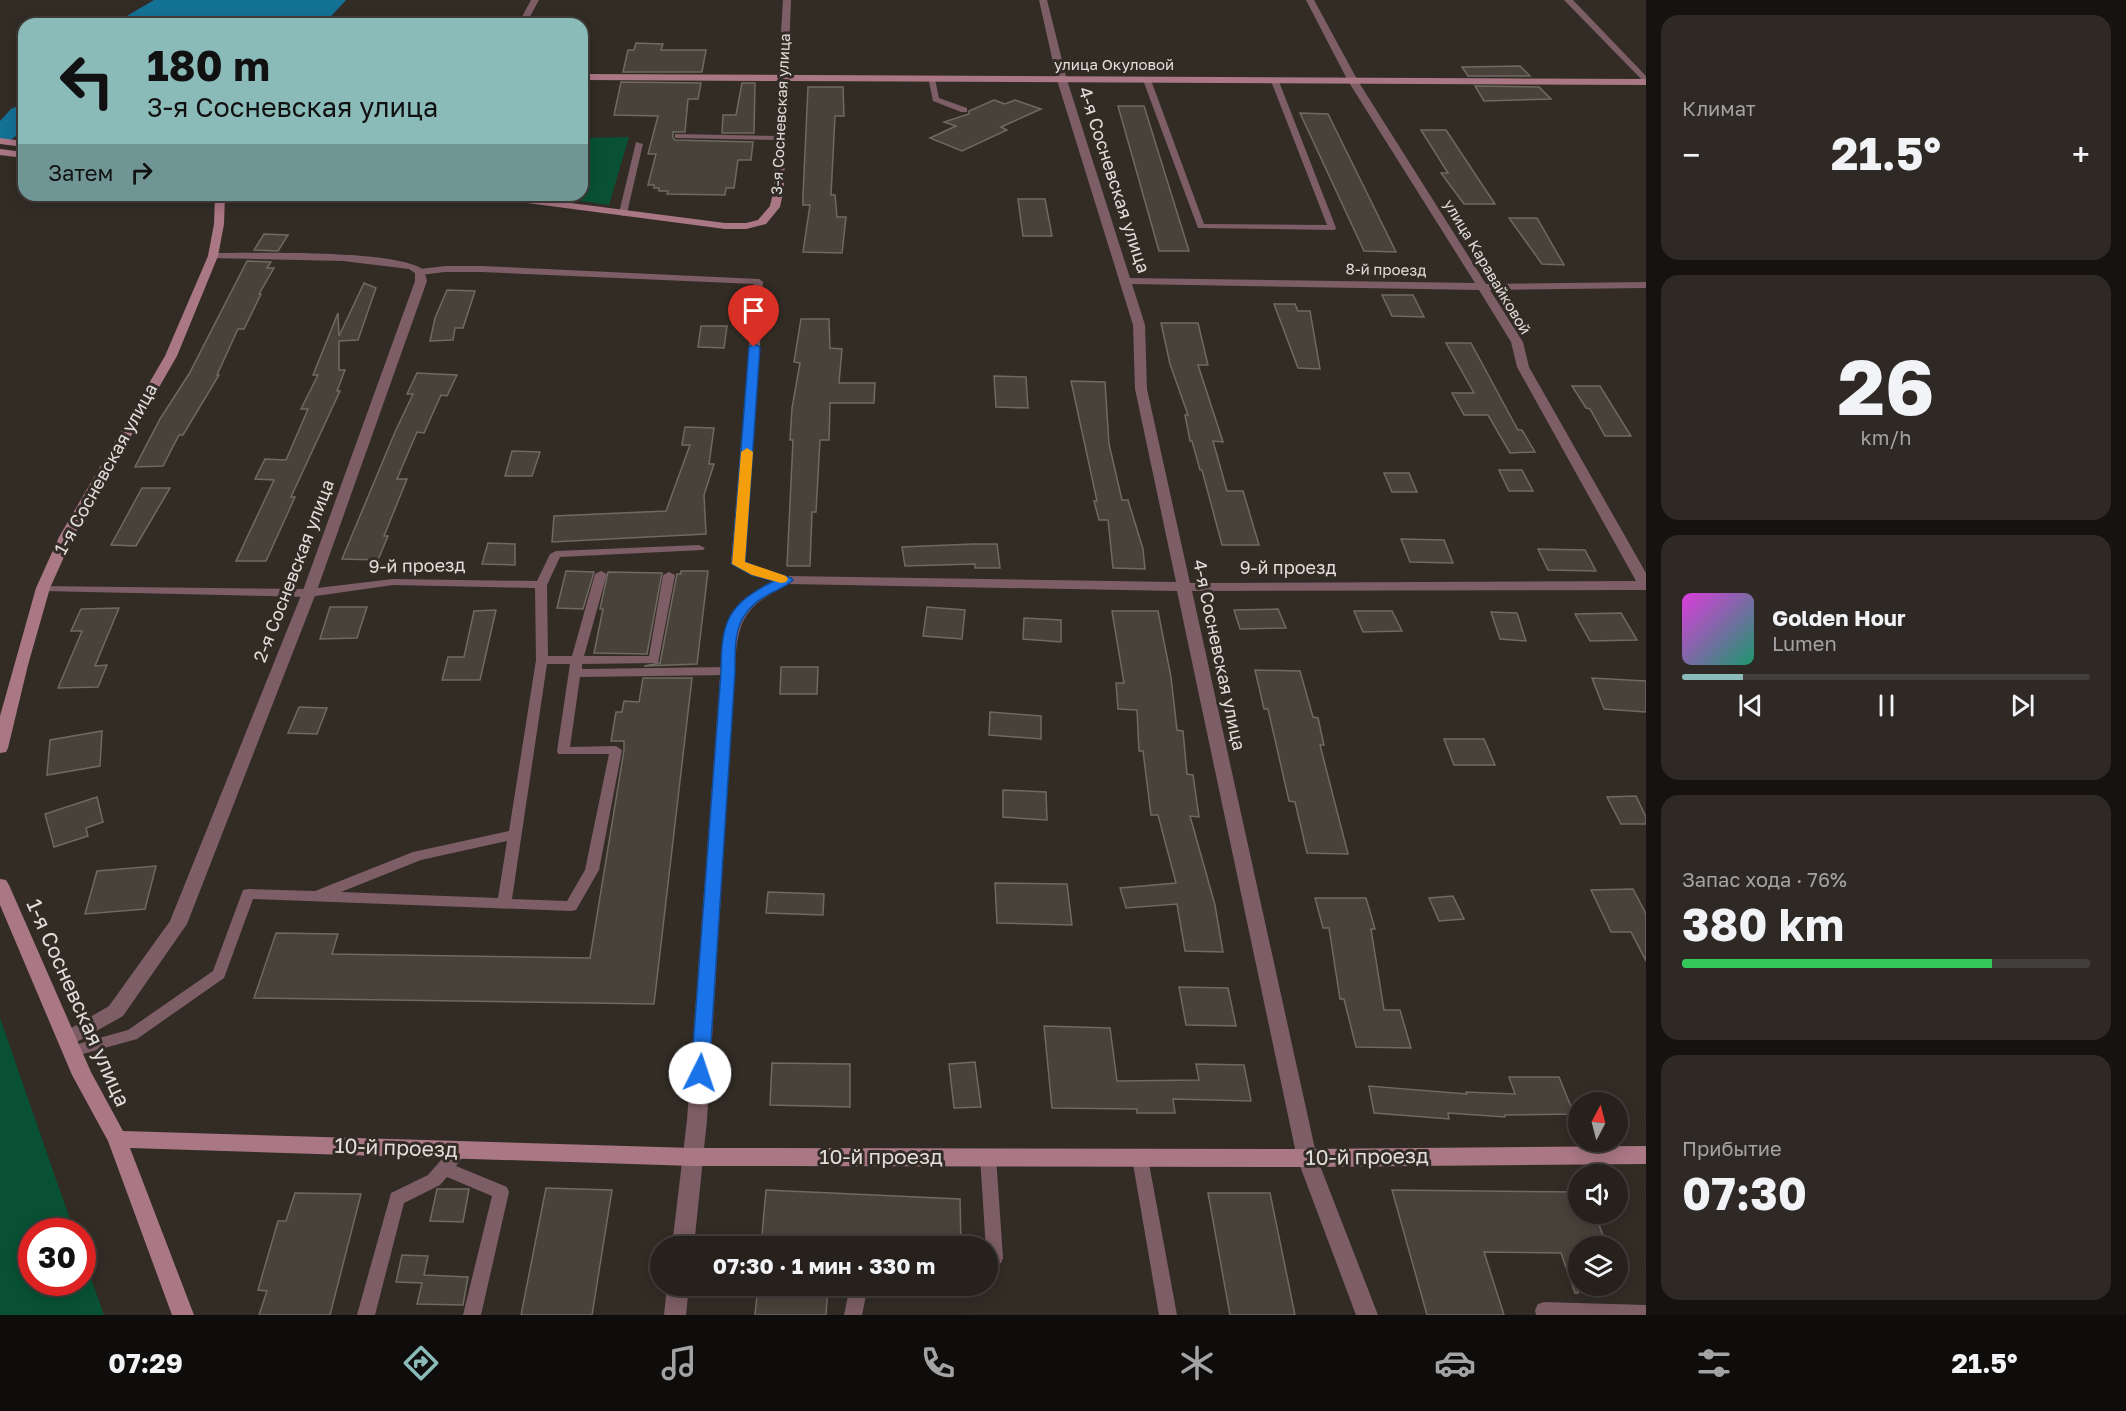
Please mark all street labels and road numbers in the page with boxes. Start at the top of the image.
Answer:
street label: 3-я Сосневская улица [767,33,793,195]
street label: улица Окуловой [1054,55,1174,73]
street label: 4-я Сосневская улица [1074,84,1155,276]
street label: улица Каравайковой [1440,196,1535,337]
street label: 8-й проезд [1346,259,1426,279]
street label: 1-я Сосневская улица [49,379,161,558]
street label: 2-я Сосневская улица [248,476,338,665]
street label: 9-й проезд [368,553,466,577]
street label: 9-й проезд [1240,556,1336,578]
street label: 4-я Сосневская улица [1189,557,1251,752]
street label: 1-я Сосневская улица [21,895,136,1110]
street label: 10-й проезд [334,1132,458,1162]
street label: 10-й проезд [1305,1142,1429,1170]
street label: 10-й проезд [819,1143,943,1169]

